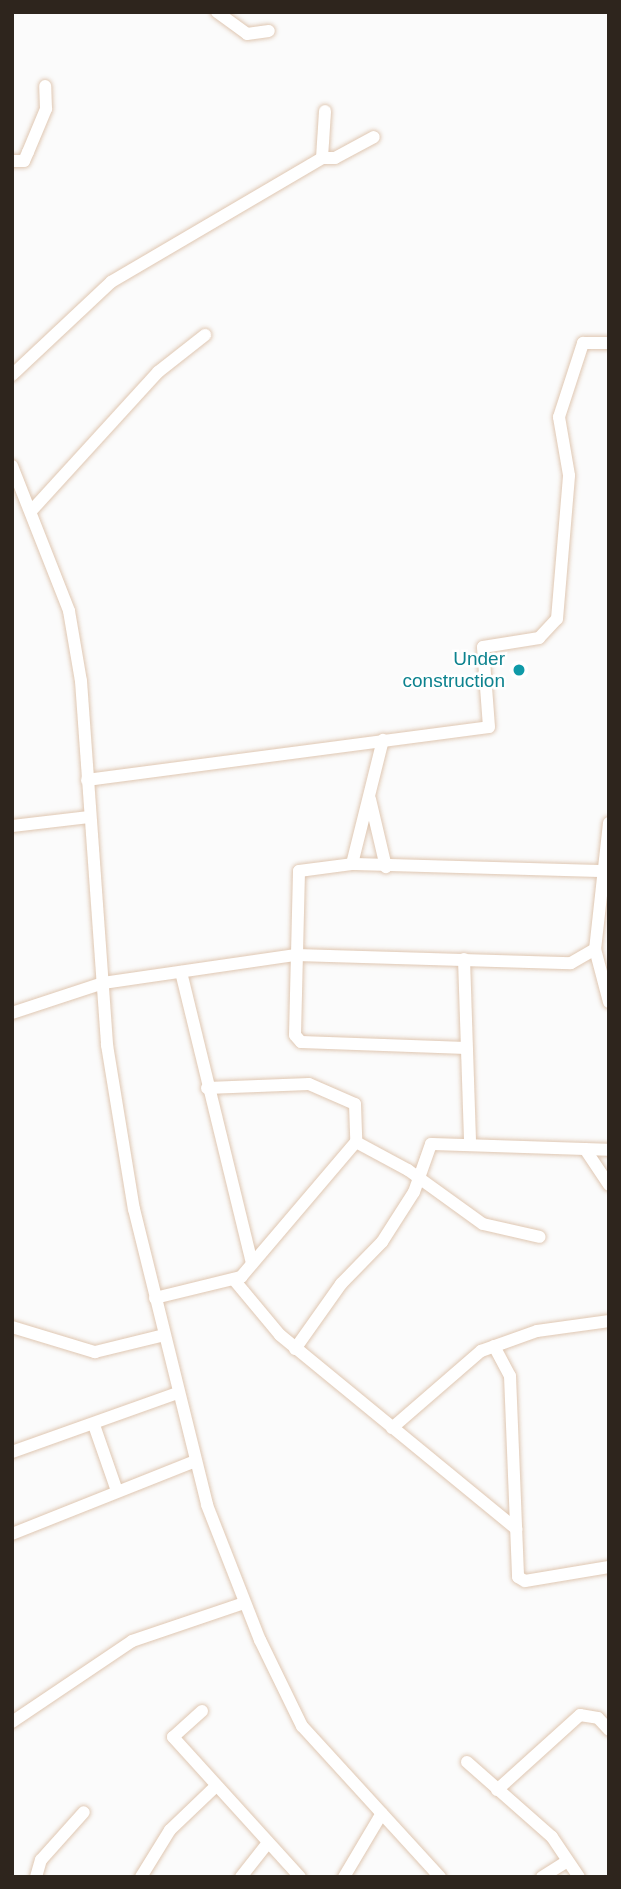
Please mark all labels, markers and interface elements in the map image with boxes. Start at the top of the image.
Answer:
place label: Under construction [403,648,505,692]
marker: Under construction [511,662,527,678]

